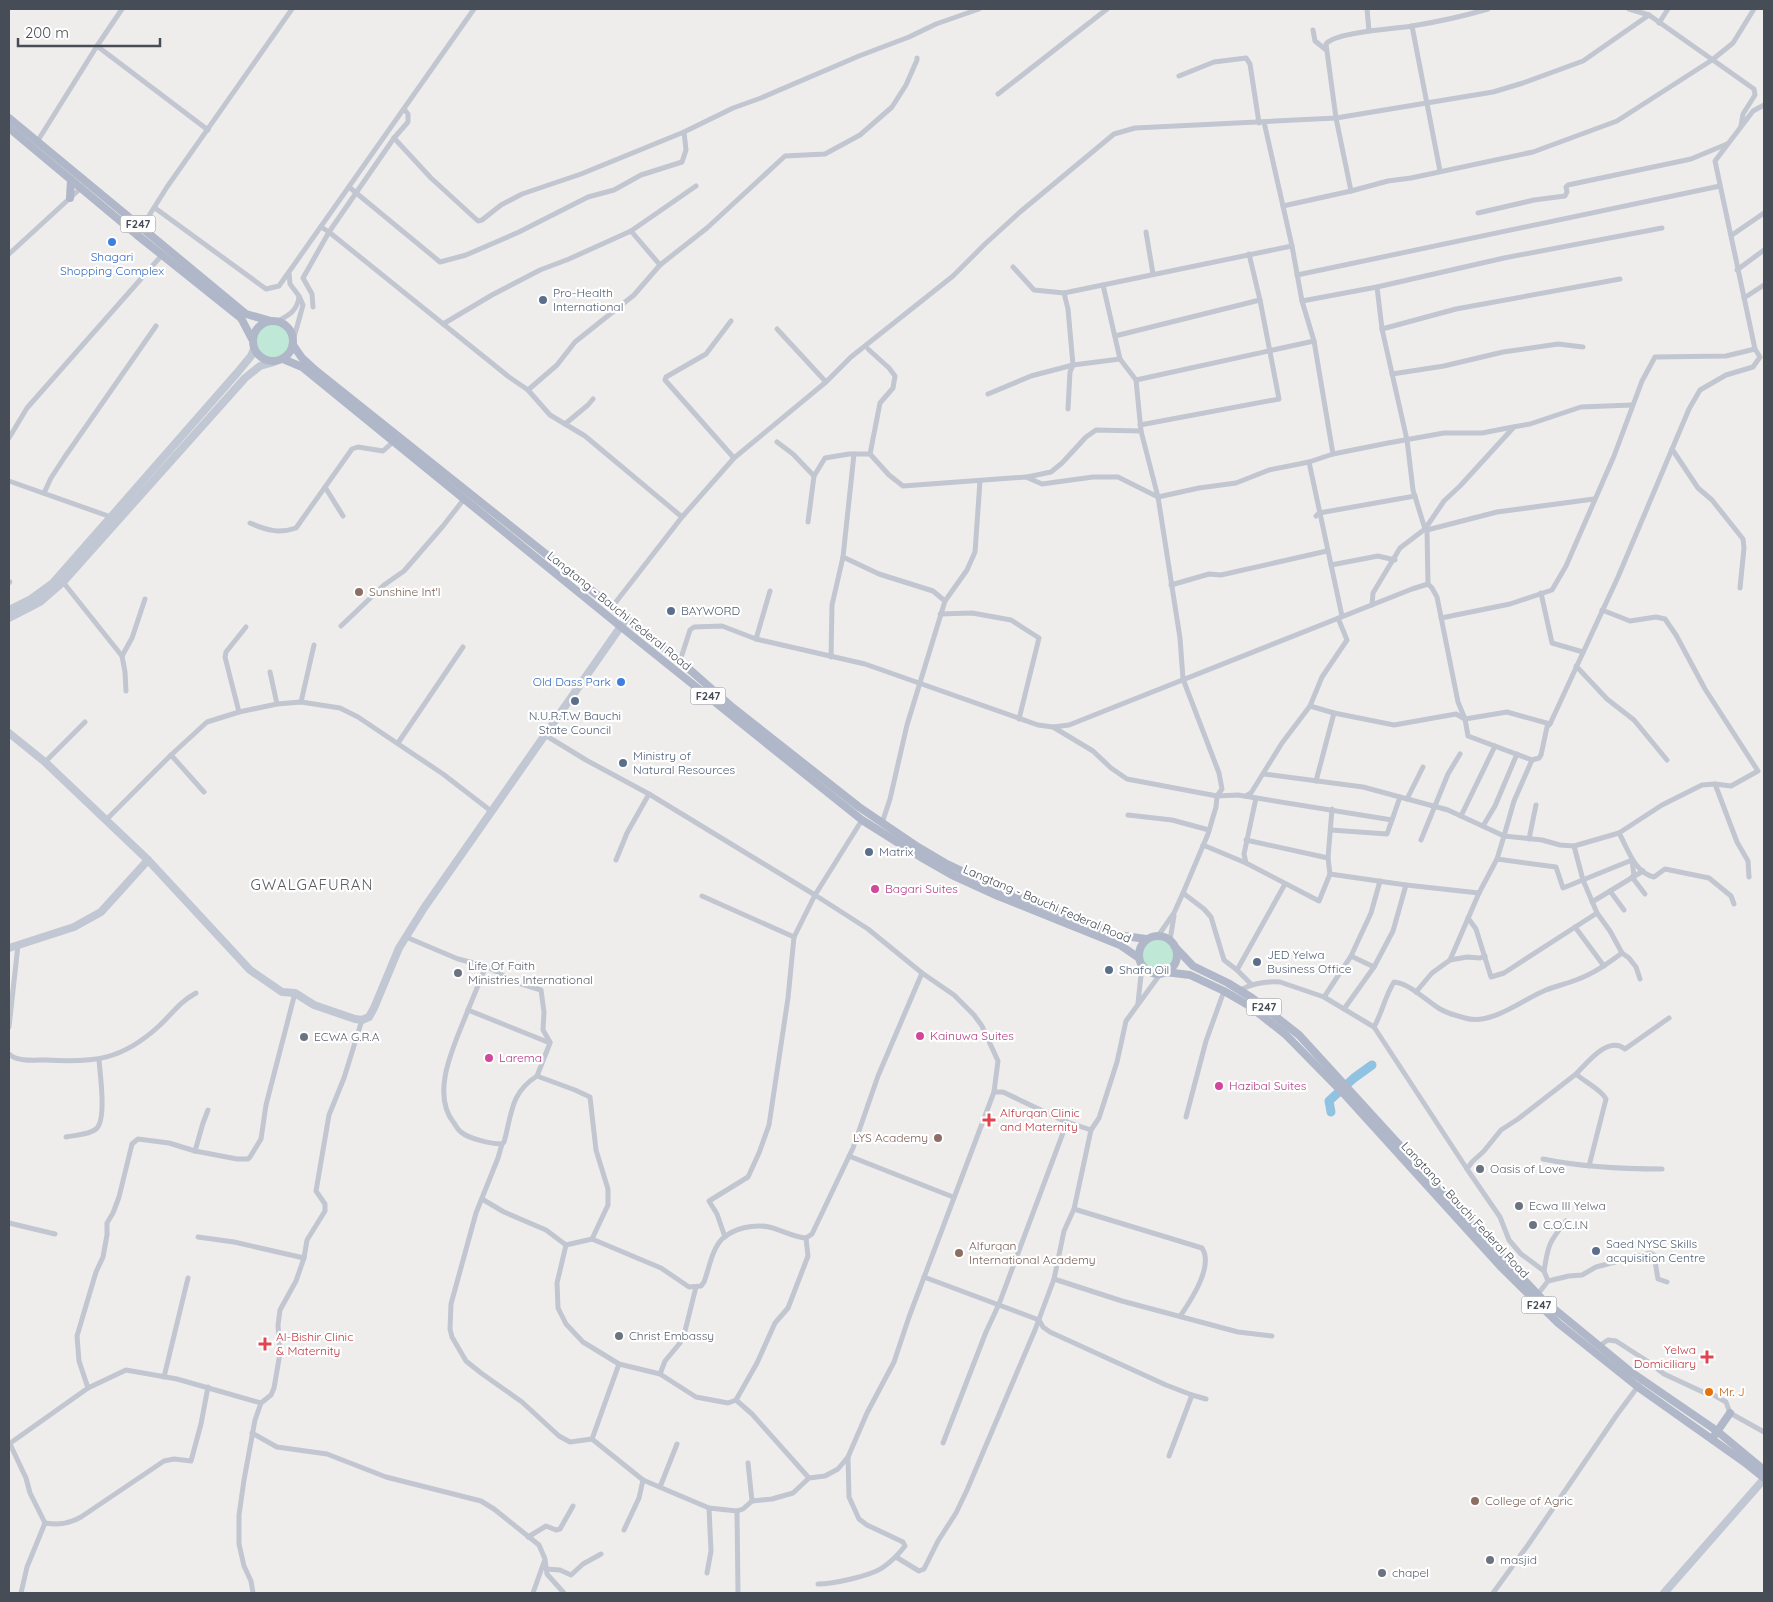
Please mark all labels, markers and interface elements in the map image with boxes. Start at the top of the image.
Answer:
scale bar [18,15,160,47]
text: 200 m [25,23,69,42]
road number: F247 [120,215,156,232]
marker: Shagari Shopping Complex [106,236,118,248]
place label: Shagari Shopping Complex [60,249,164,278]
place label: Pro-Health International [553,285,623,314]
marker: Pro-Health International [537,294,549,306]
street label: Langtang - Bauchi Federal Road [544,548,694,673]
place label: Sunshine Int'l [369,584,441,599]
marker: Sunshine Int'l [353,586,365,598]
place label: BAYWORD [681,603,741,618]
marker: BAYWORD [665,605,677,617]
place label: Old Dass Park [533,674,611,689]
marker: Old Dass Park [615,676,627,688]
road number: F247 [690,688,726,704]
marker: N.U.R.T.W Bauchi State Council [569,695,581,707]
place label: N.U.R.T.W Bauchi State Council [529,708,621,737]
place label: Ministry of Natural Resources [633,748,736,777]
marker: Ministry of Natural Resources [617,757,629,769]
place label: Matrix [879,844,913,859]
marker: Matrix [863,846,875,858]
street label: Langtang - Bauchi Federal Road [961,861,1133,946]
district label: GWALGAFURAN [251,875,373,894]
place label: Bagari Suites [885,881,958,896]
marker: Bagari Suites [869,883,881,895]
place label: JED Yelwa Business Office [1267,947,1352,976]
marker: JED Yelwa Business Office [1251,956,1263,968]
place label: Life Of Faith Ministries International [468,958,593,987]
place label: Shafa Oil [1119,962,1169,977]
marker: Shafa Oil [1103,964,1115,976]
marker: Life Of Faith Ministries International [452,967,464,979]
road number: F247 [1246,999,1282,1016]
place label: Kainuwa Suites [930,1028,1014,1043]
place label: ECWA G.R.A [314,1029,380,1044]
marker: Kainuwa Suites [914,1030,926,1042]
marker: ECWA G.R.A [298,1031,310,1043]
place label: Larema [499,1050,542,1065]
marker: Larema [483,1052,495,1064]
place label: Hazibal Suites [1229,1078,1307,1093]
marker: Hazibal Suites [1213,1080,1225,1092]
place label: Alfurqan Clinic and Maternity [1000,1105,1080,1134]
marker: Alfurqan Clinic and Maternity [982,1113,996,1127]
place label: LYS Academy [853,1130,928,1145]
marker: LYS Academy [932,1132,944,1144]
street label: Langtang - Bauchi Federal Road [1398,1138,1532,1281]
place label: Oasis of Love [1490,1161,1565,1176]
marker: Oasis of Love [1474,1163,1486,1175]
place label: Ecwa III Yelwa [1529,1198,1606,1213]
marker: Ecwa III Yelwa [1513,1200,1525,1212]
place label: C.O.C.I.N [1543,1217,1588,1232]
marker: C.O.C.I.N [1527,1219,1539,1231]
place label: Saed NYSC Skills acquisition Centre [1606,1236,1705,1265]
place label: Alfurqan International Academy [969,1238,1096,1267]
marker: Saed NYSC Skills acquisition Centre [1590,1245,1602,1257]
marker: Alfurqan International Academy [953,1247,965,1259]
road number: F247 [1522,1296,1556,1314]
place label: Christ Embassy [629,1328,714,1343]
place label: Al-Bishir Clinic & Maternity [276,1329,353,1358]
marker: Christ Embassy [613,1330,625,1342]
marker: Al-Bishir Clinic & Maternity [258,1337,272,1351]
place label: Yelwa Domiciliary [1634,1342,1696,1371]
marker: Yelwa Domiciliary [1700,1350,1714,1364]
place label: Mr. J [1719,1384,1745,1399]
marker: Mr. J [1703,1386,1715,1398]
place label: College of Agric [1485,1493,1573,1508]
marker: College of Agric [1469,1495,1481,1507]
place label: masjid [1500,1552,1537,1567]
marker: masjid [1484,1554,1496,1566]
place label: chapel [1392,1565,1429,1580]
marker: chapel [1376,1567,1388,1579]

